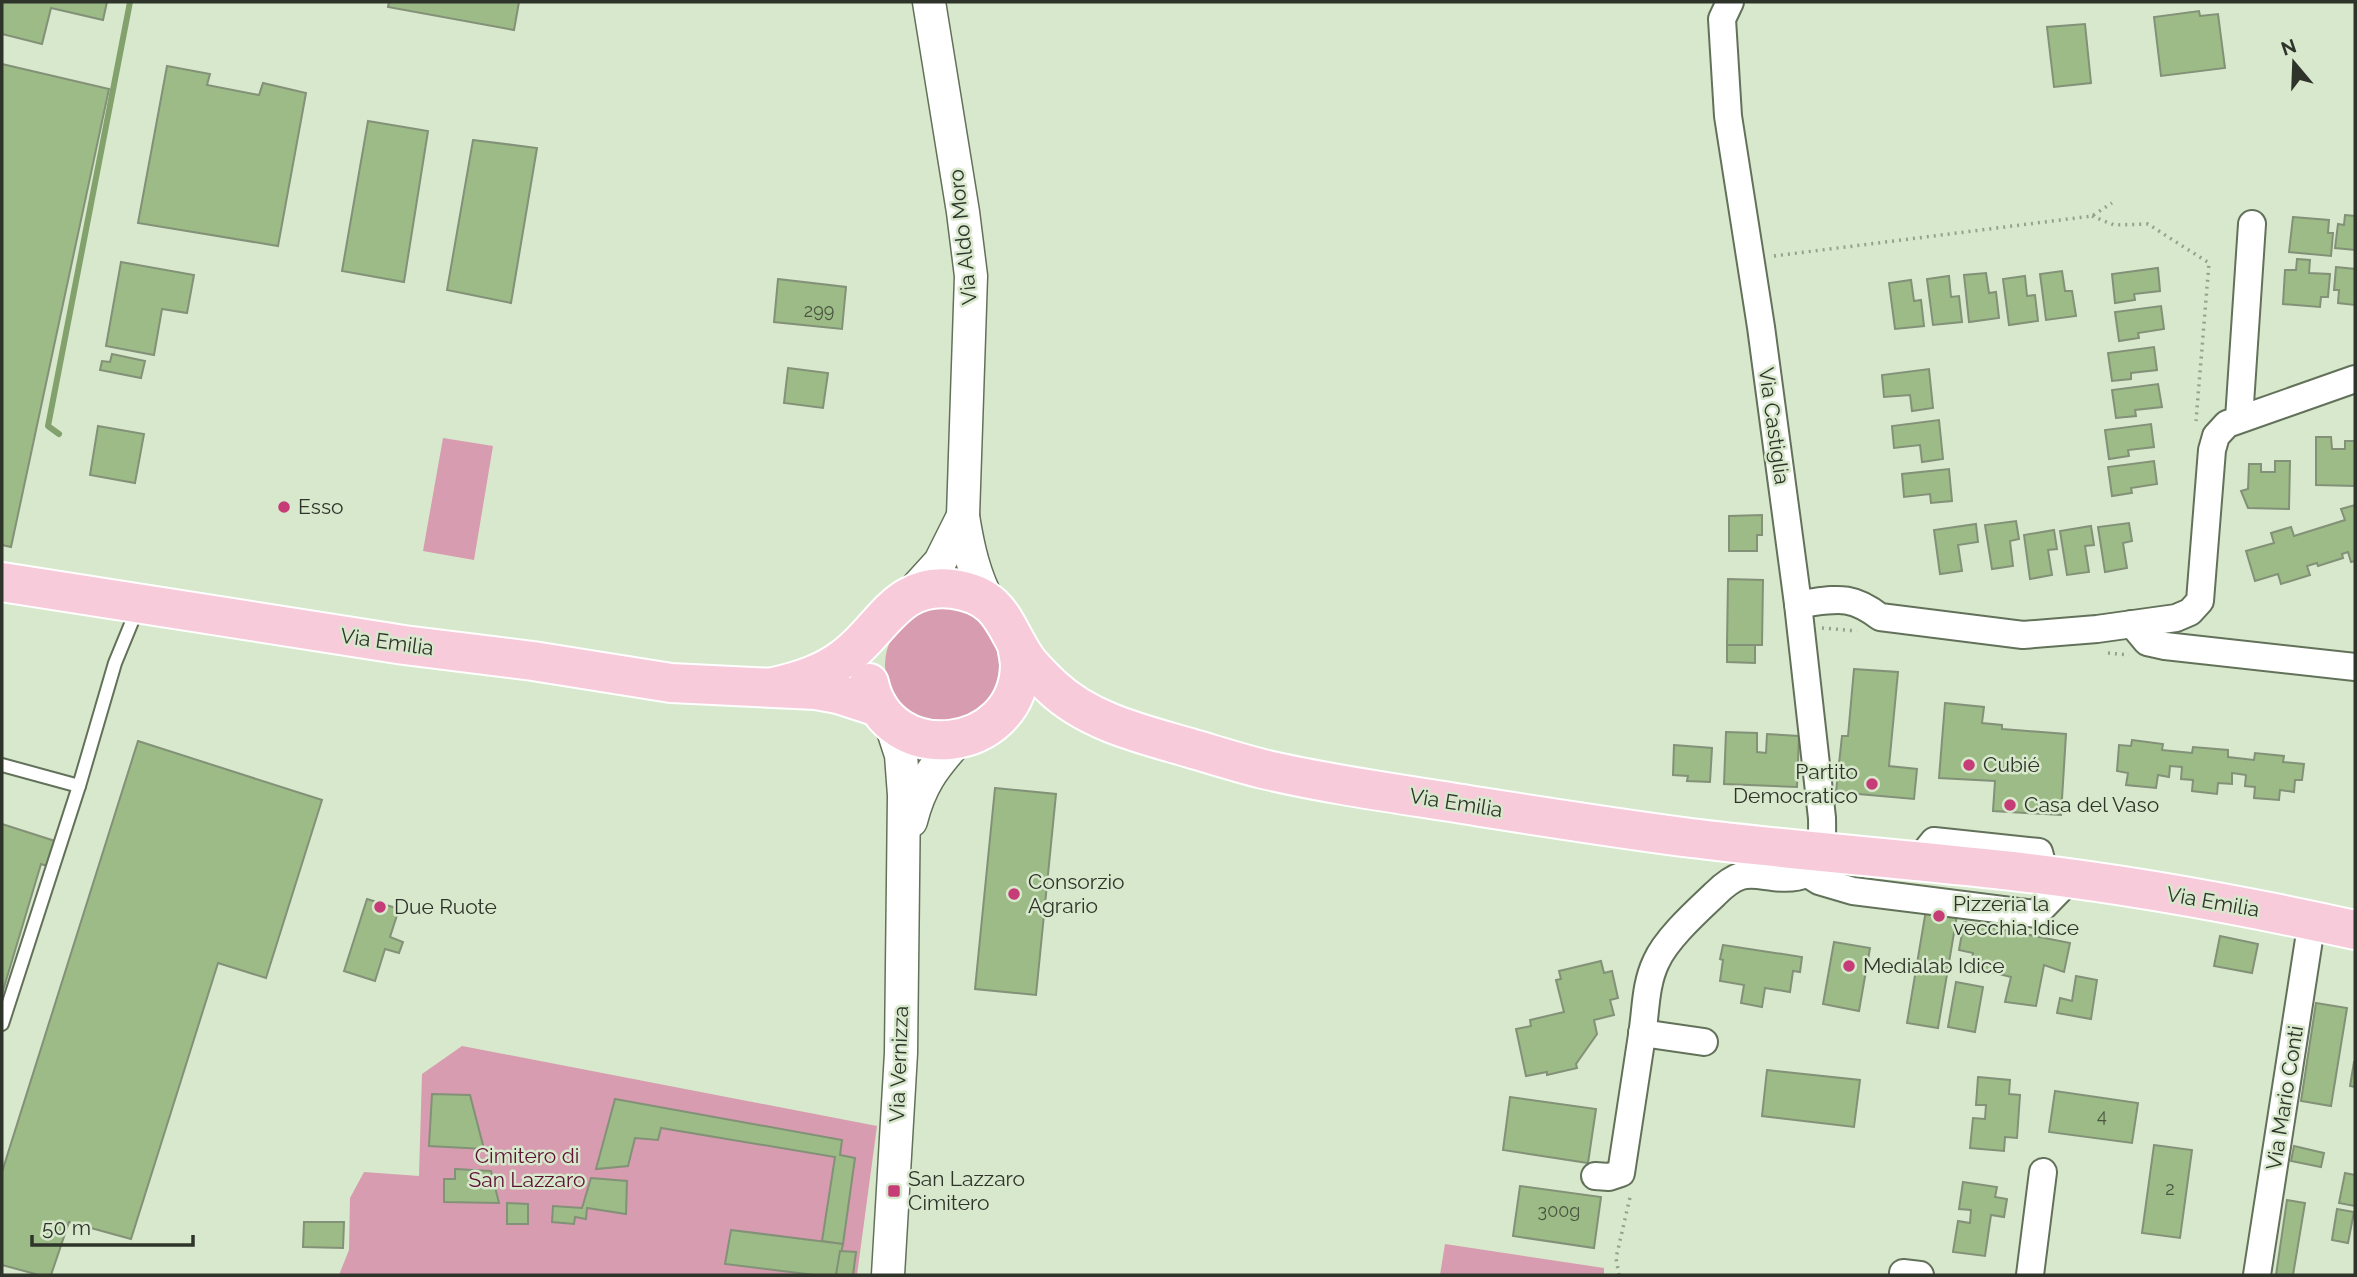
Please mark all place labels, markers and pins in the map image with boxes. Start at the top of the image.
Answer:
place label: Esso [298,494,344,519]
marker: Esso [276,499,292,515]
place label: Cubié [1983,752,2040,777]
marker: Cubié [1961,757,1977,773]
place label: Partito Democratico [1733,759,1858,808]
marker: Partito Democratico [1864,776,1880,792]
place label: Casa del Vaso [2024,792,2159,817]
marker: Casa del Vaso [2002,797,2018,813]
place label: Consorzio Agrario [1028,869,1125,918]
marker: Consorzio Agrario [1006,886,1022,902]
place label: Pizzeria la vecchia Idice [1953,891,2079,940]
place label: Due Ruote [394,894,497,919]
marker: Due Ruote [372,899,388,915]
marker: Pizzeria la vecchia Idice [1931,908,1947,924]
place label: Medialab Idice [1863,953,2005,978]
marker: Medialab Idice [1841,958,1857,974]
place label: San Lazzaro Cimitero [908,1166,1025,1215]
marker: San Lazzaro Cimitero [886,1183,902,1199]

